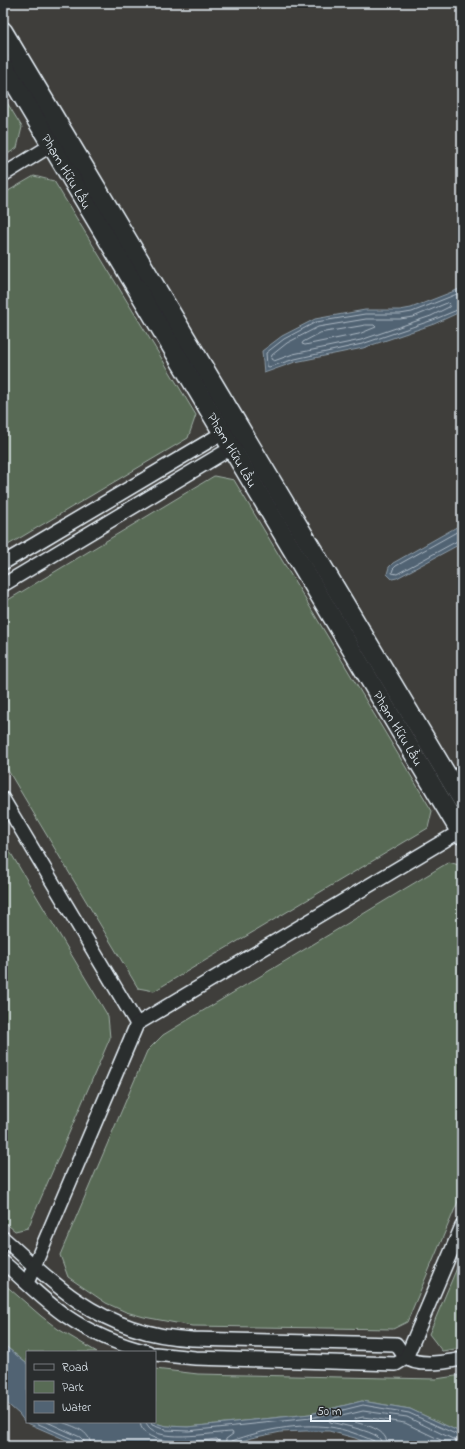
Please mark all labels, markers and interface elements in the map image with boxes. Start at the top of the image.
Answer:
street label: Phạm Hữu Lầu [35,131,96,214]
street label: Phạm Hữu Lầu [201,409,262,492]
street label: Phạm Hữu Lầu [367,687,428,771]
legend [26,1351,156,1423]
text: Road [62,1359,88,1377]
text: Park [62,1379,84,1397]
scale bar [311,1397,390,1423]
text: Water [62,1399,91,1417]
text: 50 m [317,1403,341,1421]

